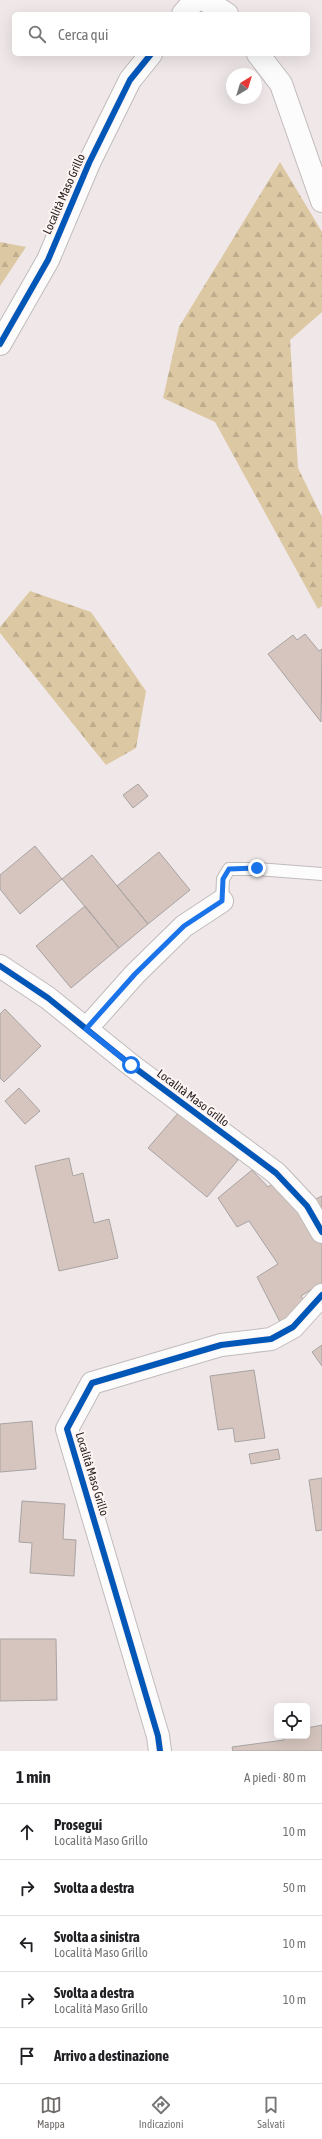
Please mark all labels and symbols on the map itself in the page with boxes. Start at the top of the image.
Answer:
north arrow [226,68,262,104]
street label: Località Maso Grillo [40,151,88,236]
route end [248,859,266,877]
route start [122,1056,140,1074]
street label: Località Maso Grillo [154,1066,232,1130]
street label: Località Maso Grillo [73,1431,111,1518]

